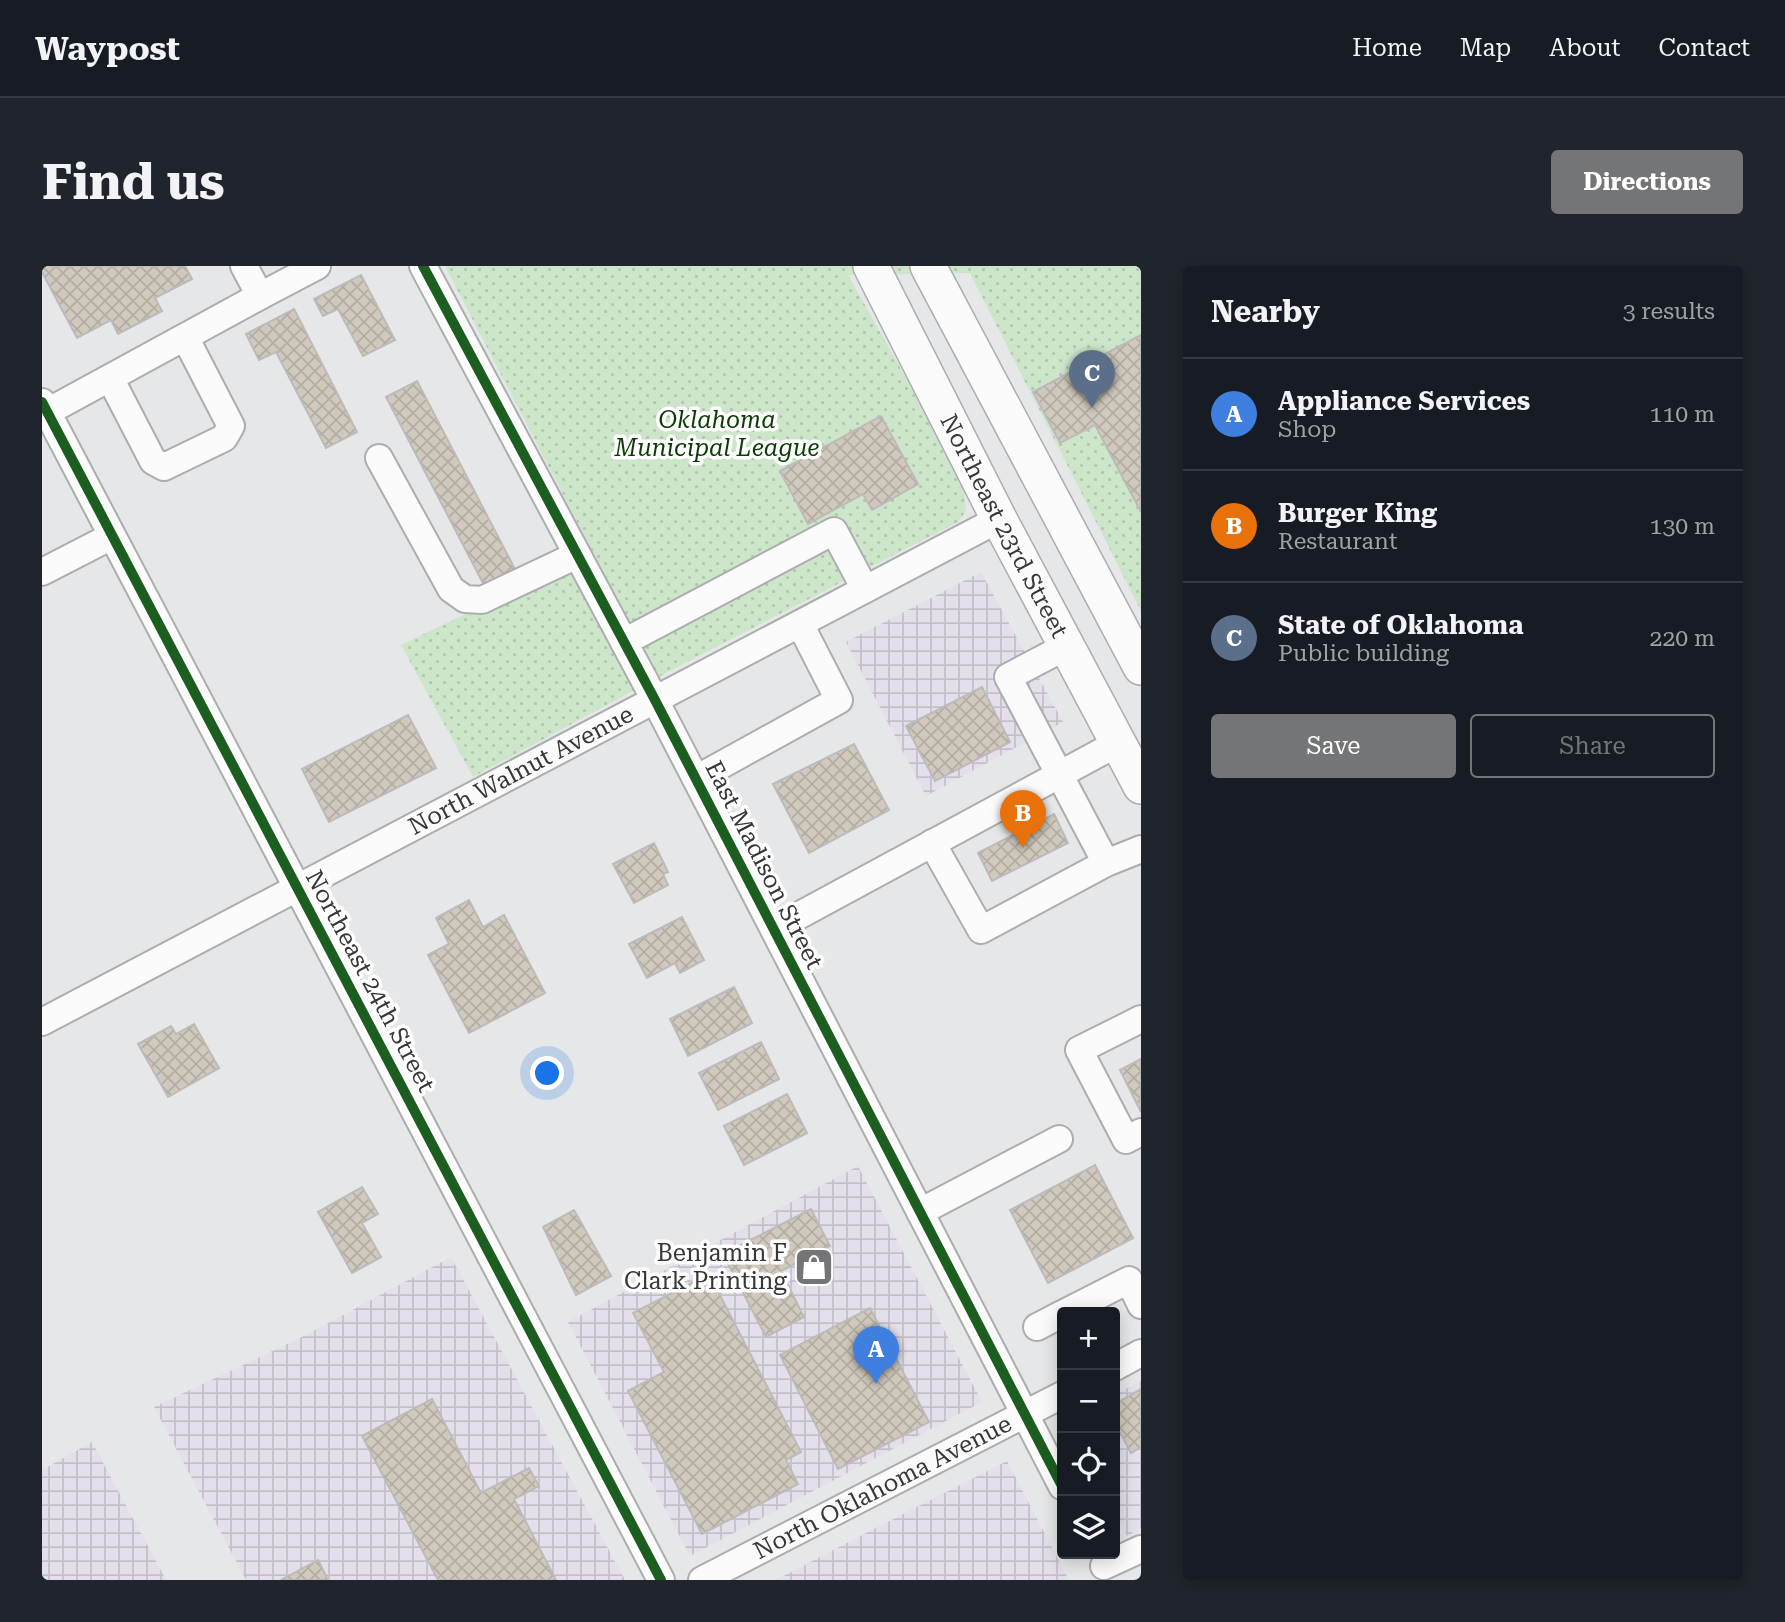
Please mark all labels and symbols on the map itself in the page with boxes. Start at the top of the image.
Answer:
pin: C [1069,350,1115,408]
park label: Oklahoma Municipal League [614,406,819,462]
street label: Northeast 23rd Street [934,410,1074,642]
street label: North Walnut Avenue [404,700,638,841]
street label: East Madison Street [699,756,829,974]
pin: B [1000,790,1046,848]
street label: Northeast 24th Street [300,865,440,1097]
your location [530,1056,564,1090]
place label: Benjamin F Clark Printing [624,1239,787,1295]
shop icon: Benjamin F Clark Printing [793,1246,835,1288]
pin: A [853,1326,899,1384]
street label: North Oklahoma Avenue [749,1409,1016,1565]

